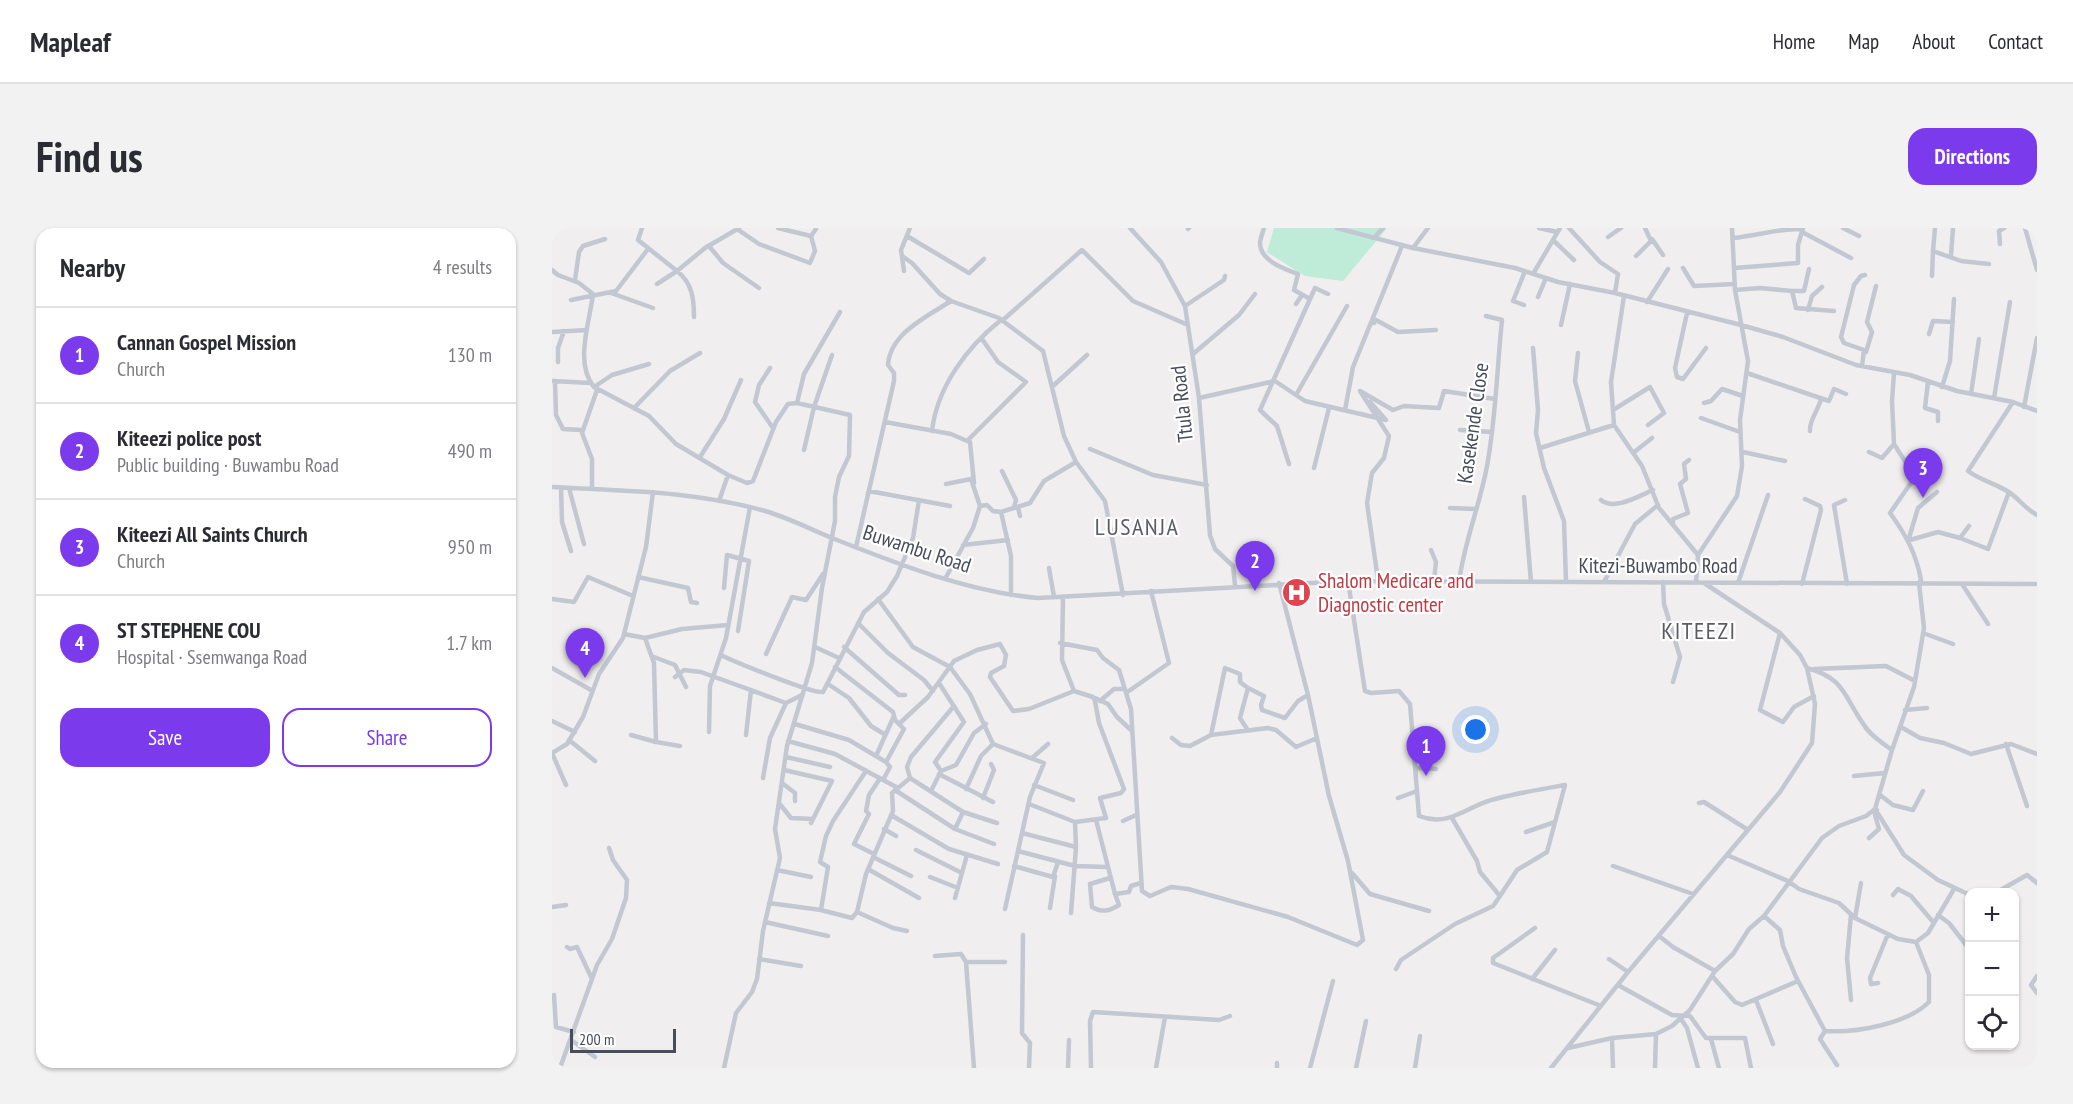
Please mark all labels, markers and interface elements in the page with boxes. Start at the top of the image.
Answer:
text: Mapleaf [30,23,111,60]
text: Home [1773,28,1815,55]
text: Map [1848,28,1879,55]
text: About [1912,28,1955,55]
text: Contact [1988,28,2043,55]
button: Directions [1908,128,2037,185]
text: Find us [36,129,143,184]
text: Nearby [60,251,125,284]
text: 4 results [433,254,492,280]
text: Cannan Gospel Mission [117,328,296,356]
text: 1 [75,342,84,368]
text: 130 m [448,342,492,368]
text: Church [117,356,165,382]
street label: Kasekende Close [1451,361,1494,485]
street label: Ttula Road [1164,364,1199,444]
text: Kiteezi police post [117,424,261,452]
text: 2 [75,438,84,464]
text: 490 m [448,438,492,464]
pin: 3 [1904,448,1942,498]
text: Public building · Buwambu Road [117,452,339,478]
district label: LUSANJA [1095,511,1179,542]
street label: Buwambu Road [860,518,975,579]
text: Kiteezi All Saints Church [117,520,308,548]
text: 3 [75,534,84,560]
text: 950 m [448,534,492,560]
pin: 2 [1236,542,1274,591]
text: Church [117,548,165,574]
street label: Kitezi-Buwambo Road [1578,552,1738,579]
place label: Shalom Medicare and Diagnostic center [1318,567,1474,618]
hospital icon: Shalom Medicare and Diagnostic center [1281,577,1313,609]
district label: KITEEZI [1661,615,1737,646]
text: ST STEPHENE COU [117,616,261,644]
pin: 4 [566,628,604,678]
text: 4 [75,630,84,656]
text: 1.7 km [446,630,492,656]
text: Hospital · Ssemwanga Road [117,644,307,670]
button: Save [60,708,270,767]
button: Share [282,708,492,767]
your location [1461,715,1490,744]
pin: 1 [1406,726,1446,776]
map controls [1965,888,2019,1050]
button: + [1965,888,2019,942]
button: − [1965,942,2019,996]
button: locate [1965,996,2019,1050]
scale bar [570,1026,676,1054]
text: 200 m [579,1029,614,1049]

